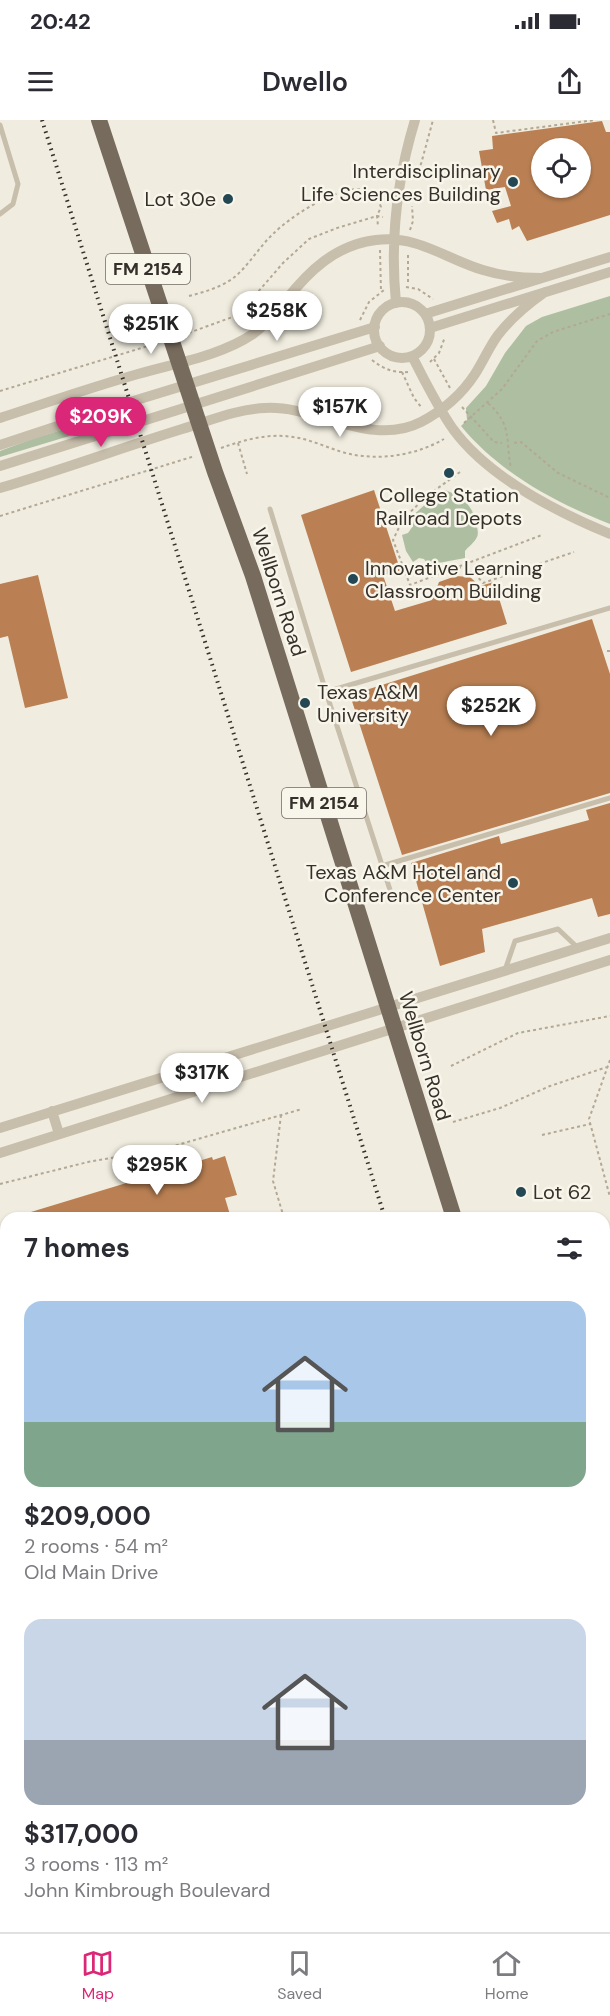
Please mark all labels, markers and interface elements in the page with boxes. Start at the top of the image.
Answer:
text: 20:42 [30,7,91,36]
text: Dwello [262,64,348,99]
icon: menu [24,65,57,98]
icon: share [553,65,586,98]
map controls [531,138,591,198]
button: locate [531,138,591,198]
place label: Interdisciplinary Life Sciences Building [301,158,501,207]
marker: Interdisciplinary Life Sciences Building [506,175,520,189]
place label: Lot 30e [144,186,216,212]
marker: Lot 30e [221,192,235,206]
road number: FM 2154 [106,254,190,284]
pin: $258K [235,291,319,342]
text: $258K [246,297,308,323]
pin: $251K [109,304,193,355]
text: $251K [123,310,179,336]
pin: $157K [298,387,382,438]
text: $157K [312,393,368,419]
pin: $209K [59,397,143,448]
text: $209K [69,403,133,429]
marker: College Station Railroad Depots [442,466,456,480]
place label: College Station Railroad Depots [376,482,522,531]
street label: Wellborn Road [246,524,312,660]
place label: Innovative Learning Classroom Building [365,555,543,604]
marker: Innovative Learning Classroom Building [346,572,360,586]
place label: Texas A&M University [317,679,418,728]
pin: $252K [449,686,533,737]
text: $252K [461,692,521,718]
marker: Texas A&M University [298,696,312,710]
road number: FM 2154 [282,788,366,818]
place label: Texas A&M Hotel and Conference Center [306,859,501,908]
marker: Texas A&M Hotel and Conference Center [506,876,520,890]
street label: Wellborn Road [393,988,457,1124]
pin: $317K [160,1053,244,1104]
text: $317K [174,1059,230,1085]
pin: $295K [115,1145,199,1196]
text: $295K [126,1151,188,1177]
place label: Lot 62 [533,1179,591,1205]
marker: Lot 62 [514,1185,528,1199]
text: 7 homes [24,1231,130,1265]
icon: filters [553,1232,586,1265]
icon: home [251,1340,359,1448]
text: $209,000 [24,1499,151,1533]
text: 2 rooms · 54 m² [24,1533,168,1559]
text: Old Main Drive [24,1559,158,1585]
icon: home [251,1658,359,1766]
text: $317,000 [24,1817,139,1851]
text: 3 rooms · 113 m² [24,1851,168,1877]
text: John Kimbrough Boulevard [24,1877,271,1903]
tab: Map [81,1947,114,2004]
tab: Saved [277,1947,322,2004]
tab: Home [485,1947,529,2004]

